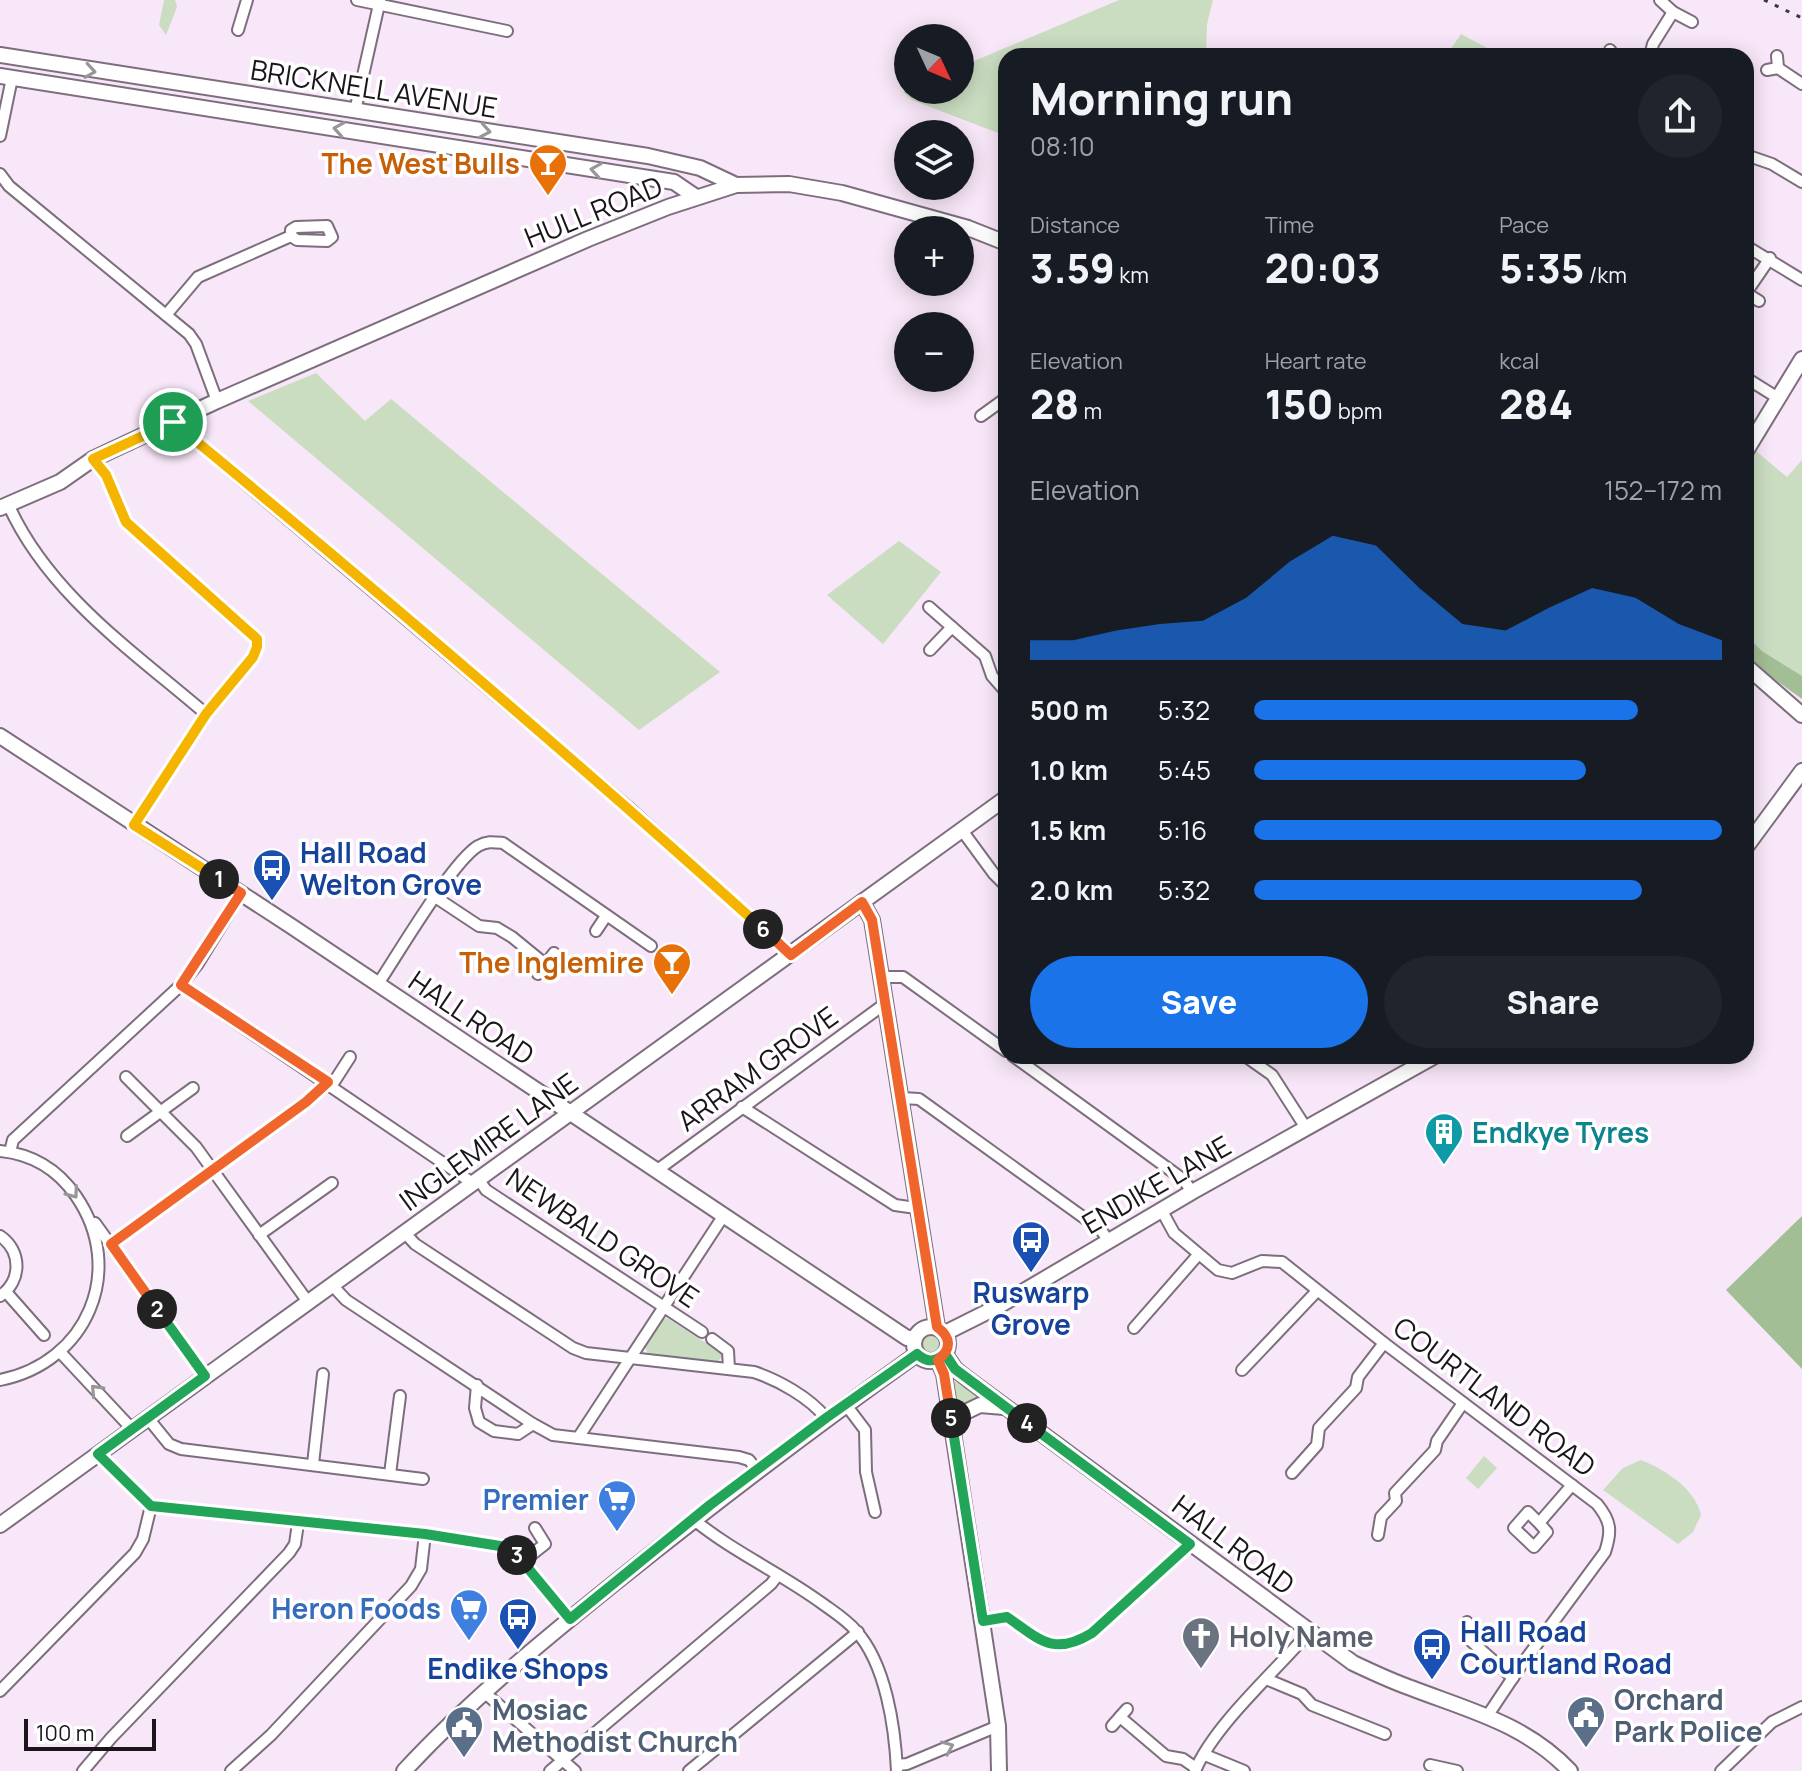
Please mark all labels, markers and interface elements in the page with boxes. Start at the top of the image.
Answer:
north arrow [894,24,974,104]
map controls [894,24,974,392]
street label: BRICKNELL AVENUE [248,50,500,126]
one-way arrow [83,61,96,78]
text: Morning run [1030,68,1293,128]
button: share [1638,74,1722,158]
button: layers [894,120,974,200]
one-way arrow [332,121,346,138]
one-way arrow [478,122,492,139]
text: 08:10 [1030,128,1095,164]
bar icon: The West Bulls [527,142,569,197]
place label: The West Bulls [322,144,520,182]
one-way arrow [589,162,602,179]
street label: HULL ROAD [518,166,668,256]
text: Distance [1030,210,1120,240]
text: Time [1265,210,1314,240]
text: Pace [1499,210,1549,240]
button: + [894,216,974,296]
text: 3.59 [1030,240,1115,295]
text: 20:03 [1265,240,1381,295]
text: 5:35 [1499,240,1584,295]
text: km [1115,260,1149,290]
text: /km [1584,260,1627,290]
button: − [894,312,974,392]
text: Elevation [1030,346,1123,376]
text: Heart rate [1265,346,1367,376]
text: kcal [1499,346,1539,376]
text: 28 [1030,376,1079,431]
text: 150 [1265,376,1333,431]
text: 284 [1499,376,1573,431]
pin [139,388,207,456]
text: m [1079,396,1102,426]
text: bpm [1333,396,1382,426]
icon: arrive [151,400,195,444]
text: Elevation [1030,472,1140,508]
text: 152–172 m [1604,472,1722,508]
text: 500 m [1030,692,1108,728]
text: 5:32 [1158,692,1210,728]
text: 1.0 km [1030,752,1108,788]
text: 5:45 [1158,752,1211,788]
text: 1.5 km [1030,812,1106,848]
text: 5:16 [1158,812,1207,848]
place label: Hall Road Welton Grove [300,833,482,903]
bus stop icon: Hall Road Welton Grove [251,847,293,902]
pin: 1 [199,859,239,899]
text: 1 [214,864,224,894]
text: 2.0 km [1030,872,1113,908]
text: 5:32 [1158,872,1210,908]
pin: 6 [743,909,783,949]
text: 6 [756,914,770,944]
bar icon: The Inglemire [651,941,693,996]
place label: The Inglemire [459,943,644,981]
button: Save [1030,956,1368,1048]
button: Share [1384,956,1722,1048]
street label: HALL ROAD [402,961,542,1073]
street label: ARRAM GROVE [669,997,845,1139]
street label: INGLEMIRE LANE [391,1063,585,1219]
building icon: Endkye Tyres [1423,1111,1465,1166]
place label: Endkye Tyres [1472,1113,1649,1151]
street label: ENDIKE LANE [1075,1126,1237,1242]
street label: NEWBALD GROVE [499,1158,707,1316]
one-way arrow [64,1184,78,1199]
bus stop icon: Ruswarp Grove [1010,1219,1052,1274]
place label: Ruswarp Grove [973,1273,1089,1343]
pin: 2 [137,1289,177,1329]
text: 2 [150,1294,164,1324]
street label: COURTLAND ROAD [1386,1307,1604,1485]
one-way arrow [92,1385,106,1400]
pin: 5 [931,1398,971,1438]
text: 5 [945,1403,957,1433]
pin: 4 [1007,1403,1047,1443]
text: 4 [1020,1408,1034,1438]
supermarket icon: Premier [596,1478,638,1533]
place label: Premier [483,1480,589,1518]
street label: HALL ROAD [1165,1486,1303,1602]
pin: 3 [497,1535,537,1575]
text: 3 [511,1540,523,1570]
supermarket icon: Heron Foods [448,1587,490,1642]
place label: Heron Foods [271,1589,441,1627]
bus stop icon: Endike Shops [497,1596,539,1651]
place label: Hall Road Courtland Road [1460,1612,1672,1682]
church icon: Holy Name [1180,1615,1222,1670]
place label: Holy Name [1229,1617,1374,1655]
bus stop icon: Hall Road Courtland Road [1411,1626,1453,1681]
place label: Endike Shops [427,1649,609,1687]
place label: Orchard Park Police [1614,1680,1763,1750]
place label: Mosiac Methodist Church [492,1690,738,1760]
public building icon: Orchard Park Police [1565,1694,1607,1749]
public building icon: Mosiac Methodist Church [443,1704,485,1759]
scale bar [24,1715,156,1751]
text: 100 m [36,1718,94,1748]
one-way arrow [940,1740,954,1757]

